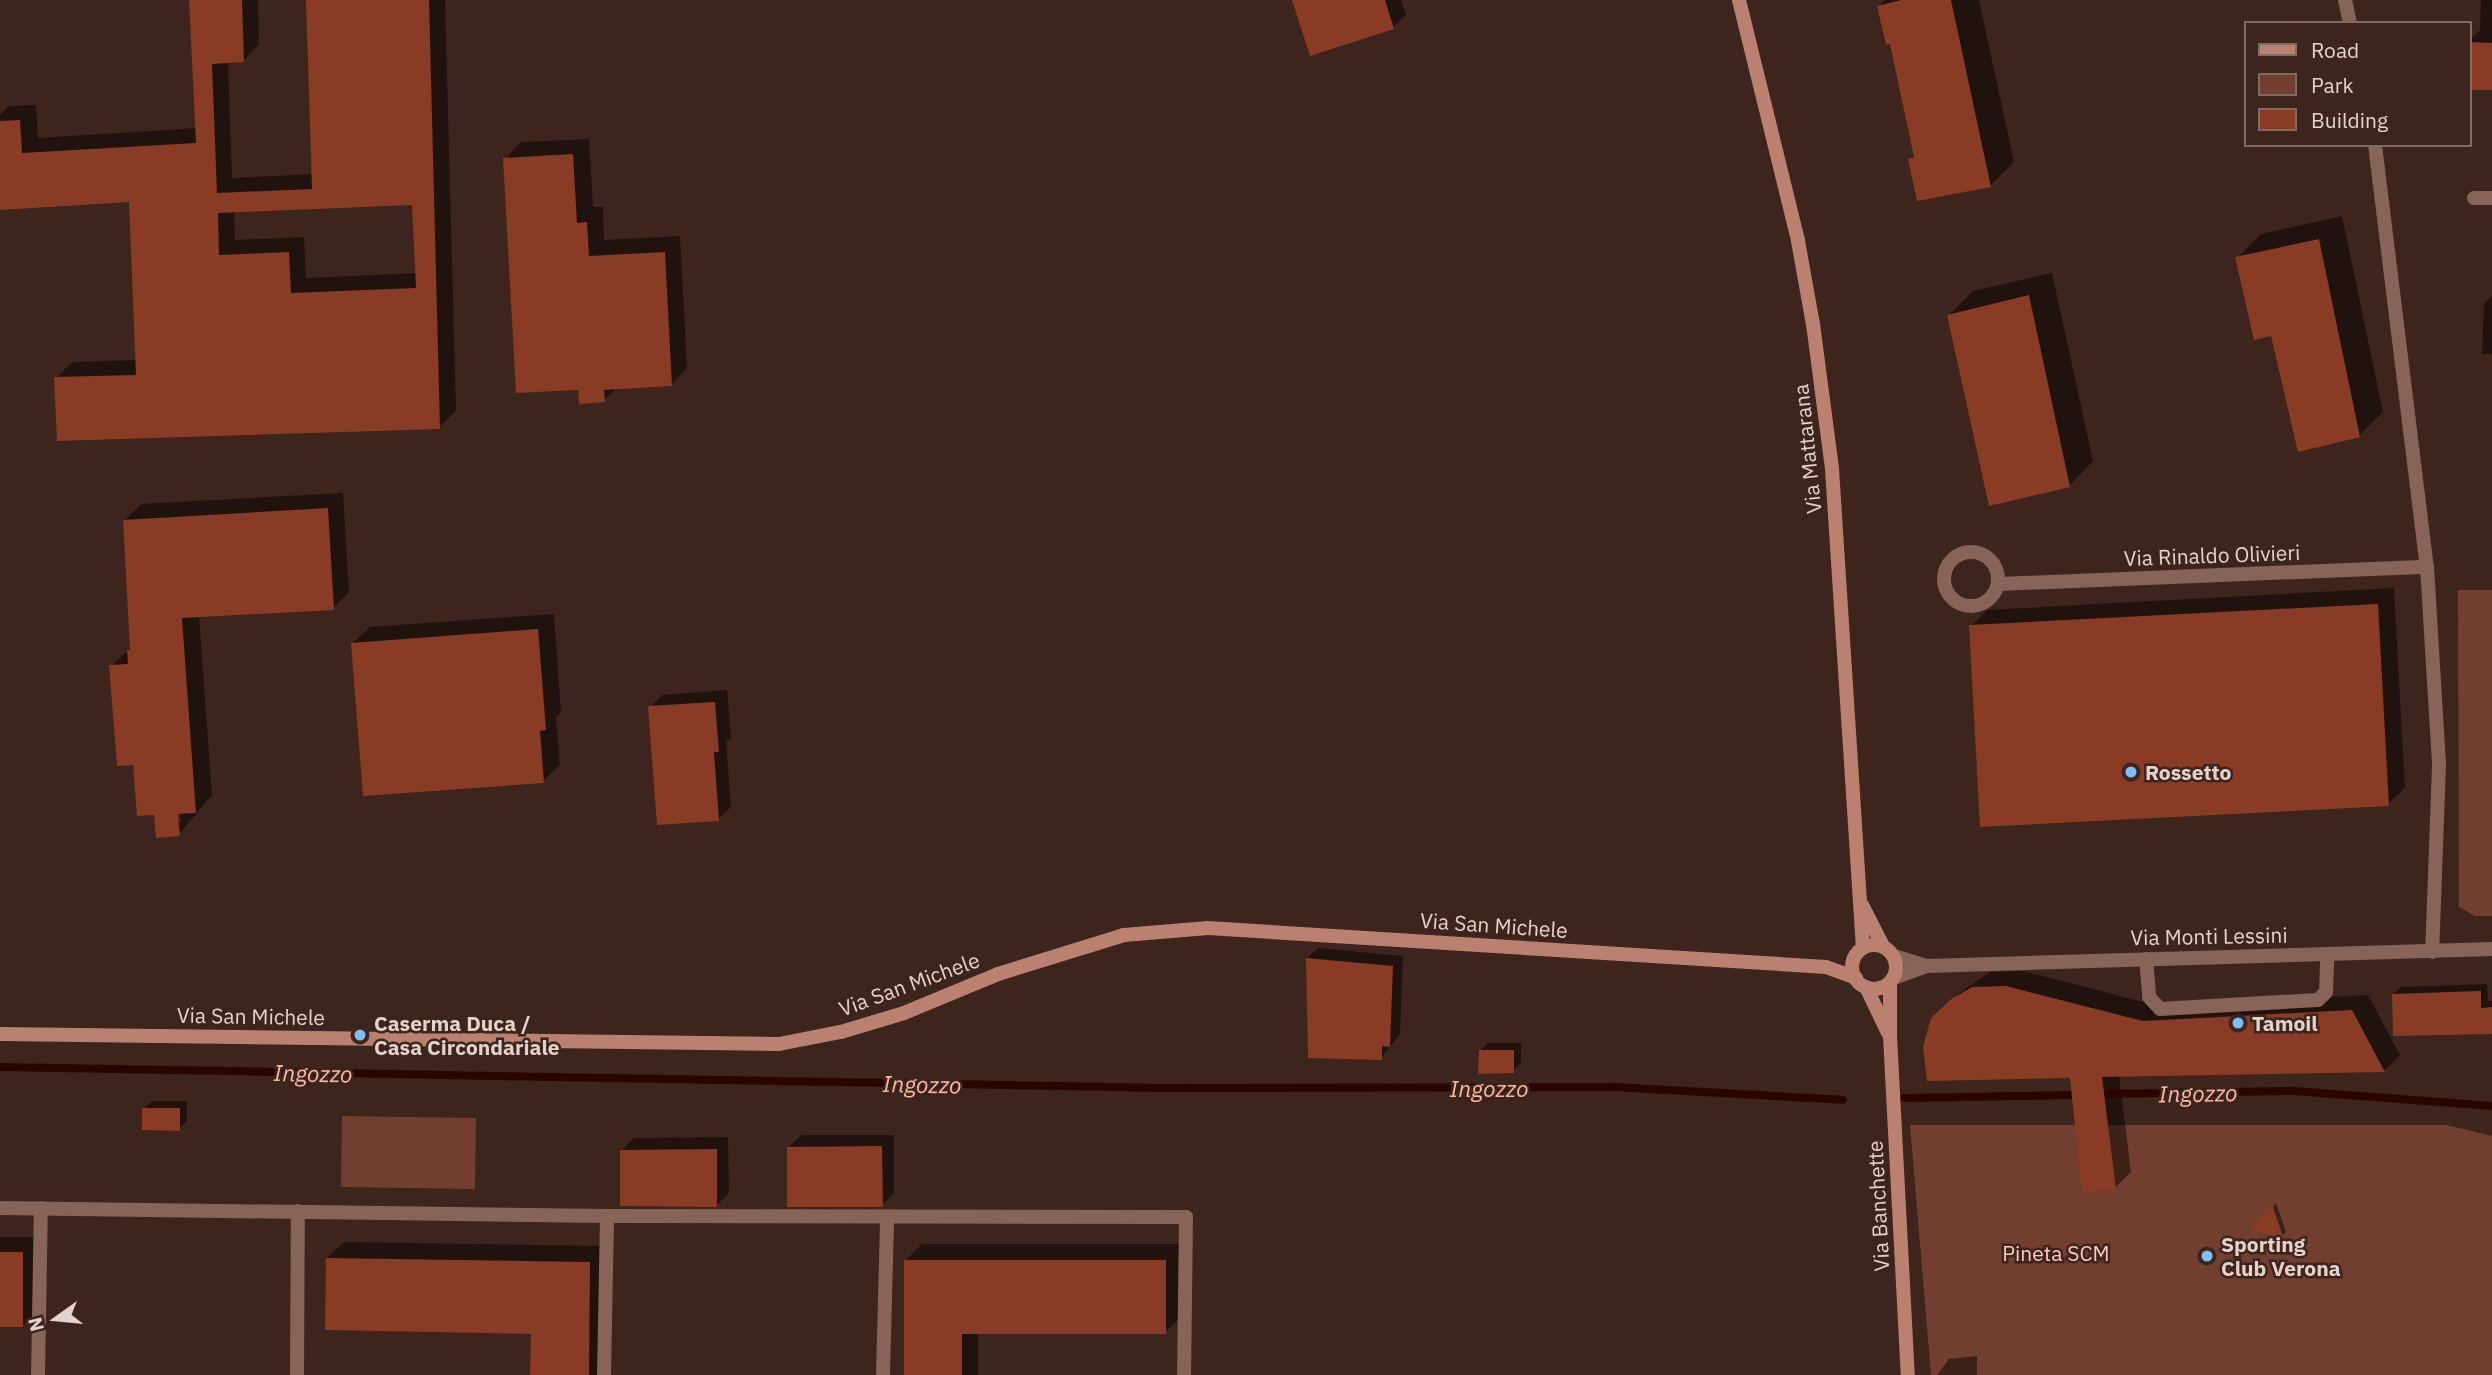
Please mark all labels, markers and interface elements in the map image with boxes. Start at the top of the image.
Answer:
legend [2244,21,2471,147]
text: Road [2311,36,2359,64]
text: Park [2311,71,2354,99]
text: Building [2311,106,2388,134]
street label: Via Mattarana [1788,383,1826,515]
street label: Via Rinaldo Olivieri [2123,539,2301,571]
place label: Rossetto [2145,759,2231,785]
marker: Rossetto [2123,764,2139,780]
street label: Via San Michele [1419,907,1569,943]
street label: Via Monti Lessini [2130,922,2288,950]
street label: Via San Michele [835,947,983,1021]
street label: Via San Michele [177,1002,325,1030]
place label: Caserma Duca / Casa Circondariale [374,1010,560,1060]
place label: Tamoil [2252,1010,2318,1036]
marker: Tamoil [2230,1015,2246,1031]
marker: Caserma Duca / Casa Circondariale [352,1027,368,1043]
water label: Ingozzo [273,1059,353,1087]
water label: Ingozzo [882,1070,962,1098]
water label: Ingozzo [1449,1074,1529,1102]
water label: Ingozzo [2158,1079,2238,1107]
street label: Via Banchette [1862,1140,1894,1272]
place label: Sporting Club Verona [2221,1231,2341,1281]
park label: Pineta SCM [2002,1240,2110,1266]
marker: Sporting Club Verona [2199,1248,2215,1264]
north arrow [21,1284,91,1354]
text: N [22,1315,49,1334]

